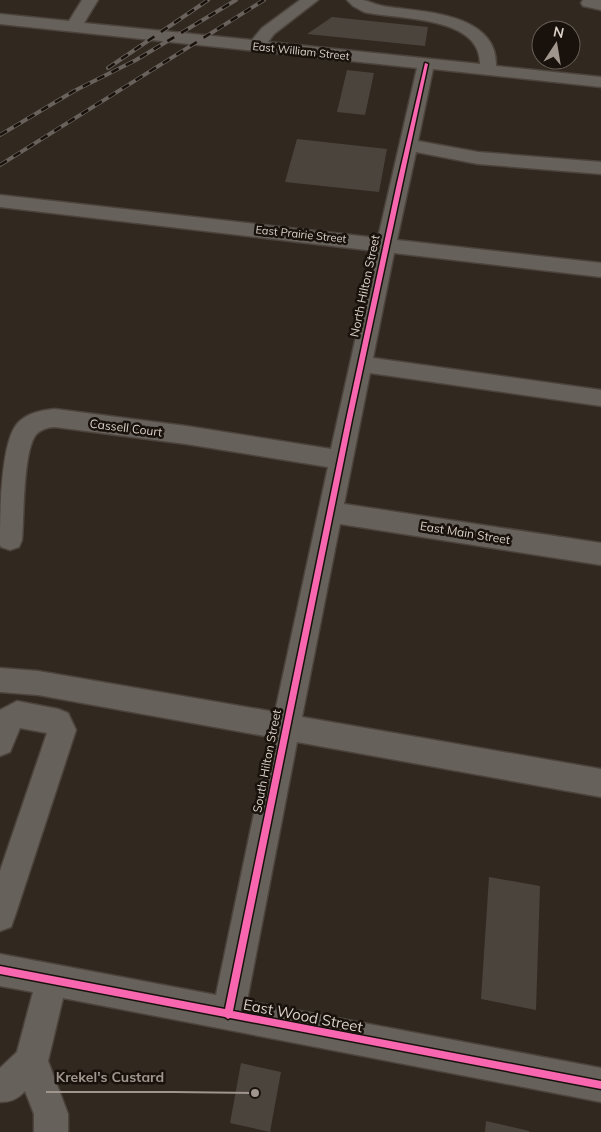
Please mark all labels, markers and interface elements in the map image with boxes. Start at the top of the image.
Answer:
north arrow [531,20,581,70]
text: N [552,22,566,42]
street label: East William Street [252,39,350,63]
street label: East Prairie Street [255,222,347,246]
street label: North Hilton Street [346,233,383,338]
street label: Cassell Court [89,416,163,439]
street label: East Main Street [419,518,511,547]
street label: South Hilton Street [249,708,284,814]
street label: East Wood Street [242,995,365,1036]
callout: Krekel's Custard [46,1063,174,1092]
text: Krekel's Custard [56,1068,164,1086]

